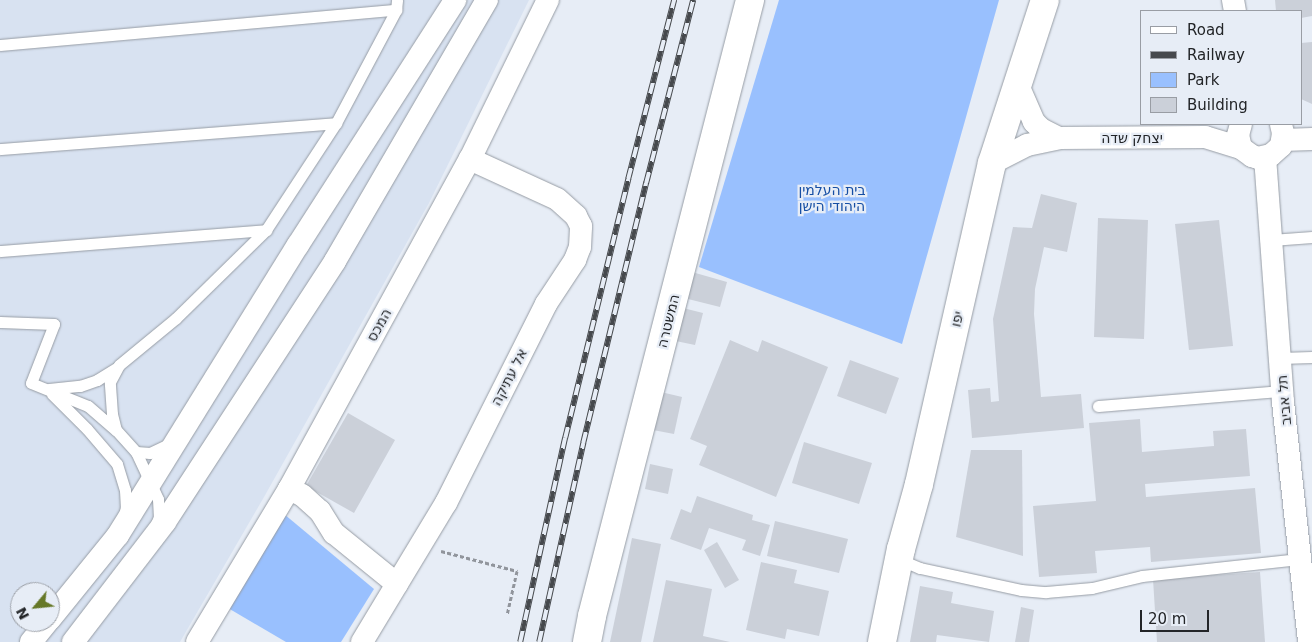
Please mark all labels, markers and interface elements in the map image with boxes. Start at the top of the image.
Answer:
legend [1140,10,1302,125]
text: Road [1187,21,1225,39]
text: Railway [1187,46,1245,64]
text: Park [1187,71,1219,89]
text: Building [1187,96,1248,114]
street label: יצחק שדה [1101,130,1163,146]
park label: בית העלמין היהודי הישן [798,182,866,214]
street label: המשטרה [653,292,683,350]
street label: המכס [363,306,395,344]
street label: יפו [947,309,967,329]
street label: אל עתיקה [487,346,531,408]
street label: תל אביב [1273,374,1295,426]
north arrow [10,582,60,632]
scale bar [1142,600,1211,632]
text: N [13,605,32,623]
text: 20 m [1148,610,1186,628]

